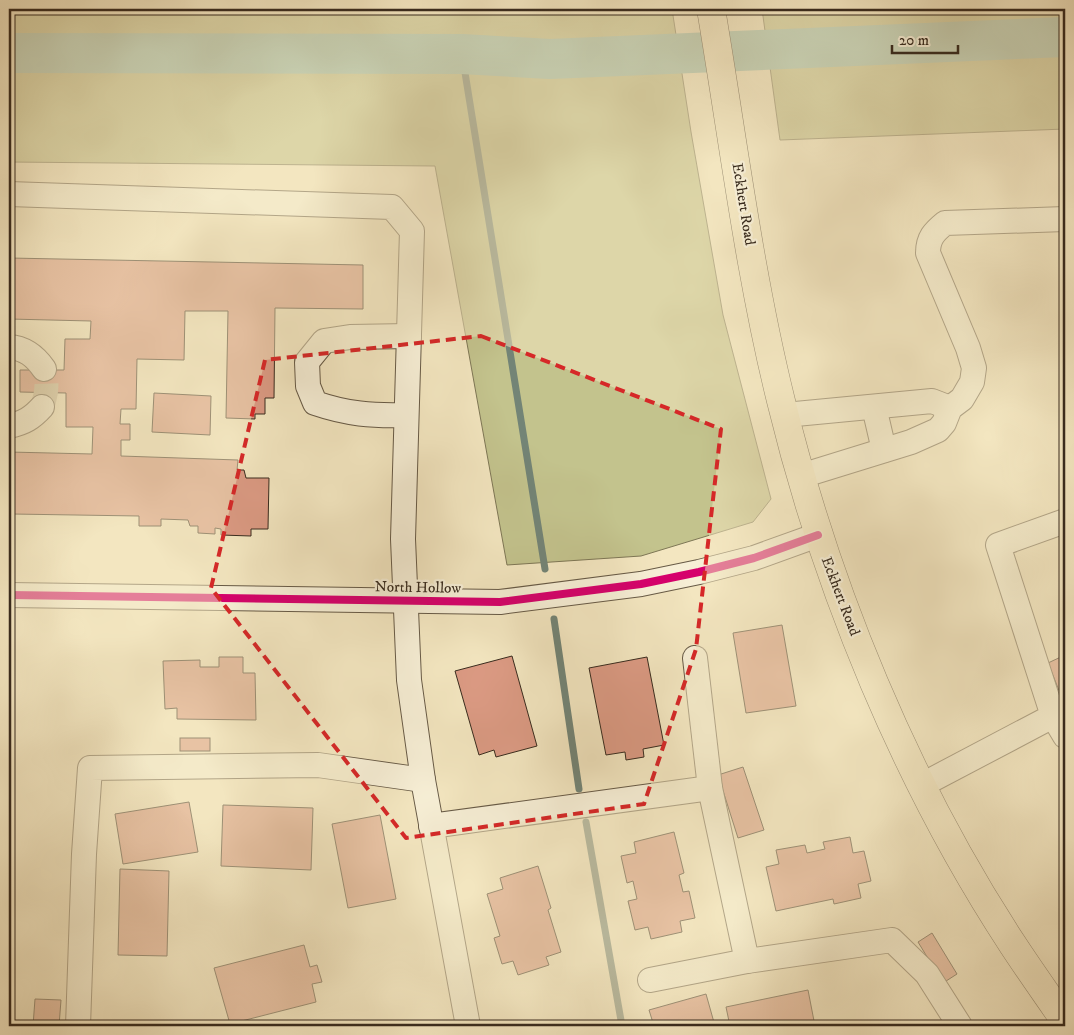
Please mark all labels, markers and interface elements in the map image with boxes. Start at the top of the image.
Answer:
scale bar [892,22,958,54]
text: 20 m [899,31,929,50]
street label: Eckhert Road [728,162,759,247]
street label: Eckhert Road [817,554,864,639]
street label: North Hollow [375,577,462,598]

